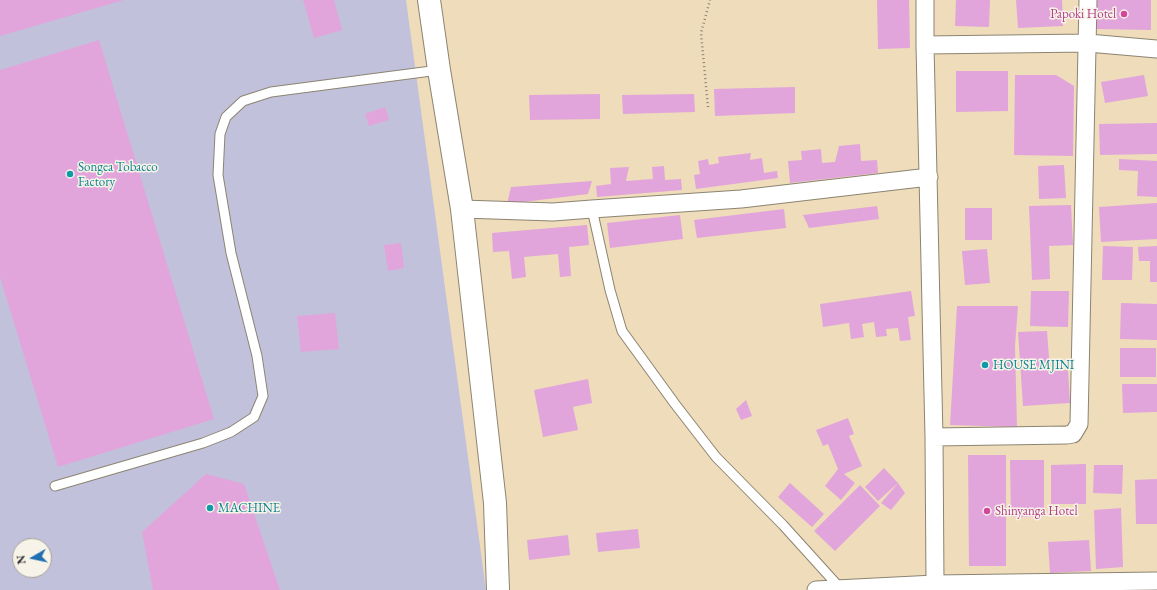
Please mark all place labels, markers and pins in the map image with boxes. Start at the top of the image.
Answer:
place label: Papoki Hotel [1050,6,1116,22]
marker: Papoki Hotel [1119,9,1129,19]
place label: Songea Tobacco Factory [78,159,158,190]
marker: Songea Tobacco Factory [65,169,75,179]
place label: HOUSE MJINI [993,357,1074,373]
marker: HOUSE MJINI [980,360,990,370]
place label: MACHINE [218,500,280,516]
marker: MACHINE [205,503,215,513]
place label: Shinyanga Hotel [995,503,1077,519]
marker: Shinyanga Hotel [982,506,992,516]

